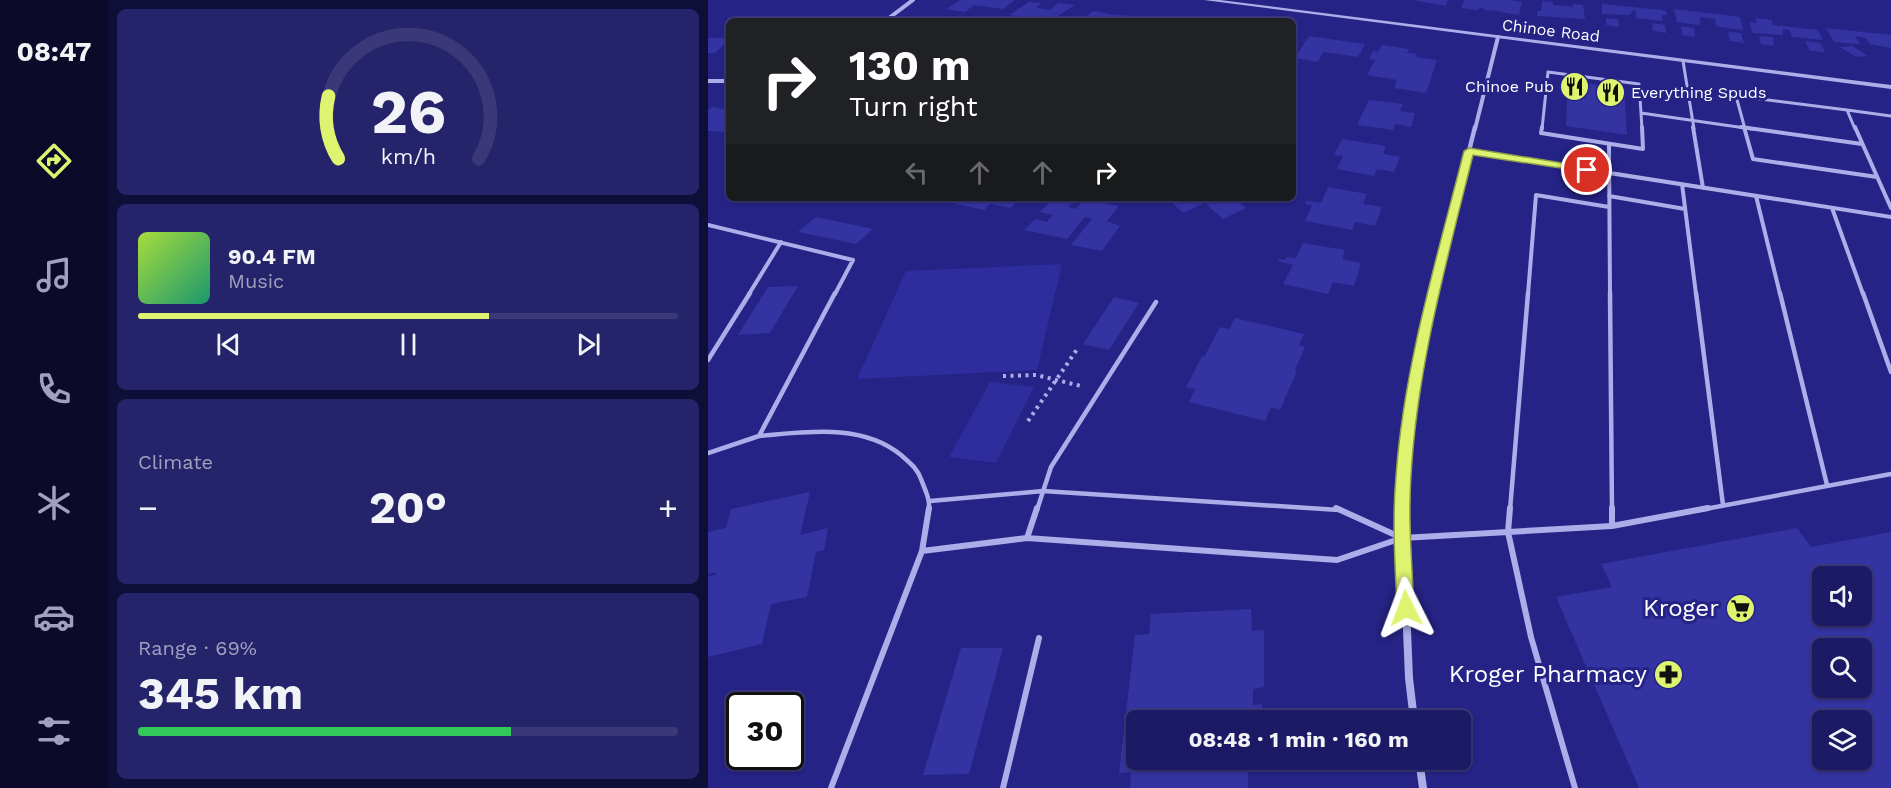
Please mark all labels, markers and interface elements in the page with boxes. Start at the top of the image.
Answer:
street label: Chinoe Road [1501,15,1601,46]
text: 08:47 [17,36,91,68]
text: 130 m [849,41,971,90]
icon: right [750,42,828,120]
restaurant icon: Chinoe Pub [1559,70,1591,102]
text: 26 [370,75,446,148]
restaurant icon: Everything Spuds [1594,76,1626,108]
place label: Chinoe Pub [1465,77,1554,96]
place label: Everything Spuds [1631,83,1766,102]
text: Turn right [849,91,978,123]
icon: directions [33,140,75,182]
text: km/h [380,144,436,169]
pin [1561,144,1612,195]
icon: arrive [1570,153,1603,186]
icon: left [900,156,933,189]
icon: ahead [963,156,996,189]
icon: ahead [1026,156,1059,189]
icon: right [1089,156,1122,189]
text: 90.4 FM [228,244,316,269]
icon: music [33,254,75,296]
text: Music [228,269,284,293]
icon: previous [212,328,245,361]
icon: pause [392,328,425,361]
icon: next [572,328,605,361]
icon: phone [33,368,75,410]
text: Climate [138,450,213,474]
text: 20° [369,481,447,534]
icon: climate [33,482,75,524]
text: − [138,488,158,527]
text: + [658,488,678,527]
map controls [1812,566,1872,770]
button: sound [1812,566,1872,626]
position arrow [1374,576,1438,640]
supermarket icon: Kroger [1724,592,1756,624]
place label: Kroger [1643,594,1719,622]
icon: car [33,596,75,638]
text: Range · 69% [138,636,257,660]
button: search [1812,638,1872,698]
pharmacy icon: Kroger Pharmacy [1652,658,1684,690]
place label: Kroger Pharmacy [1449,660,1648,688]
text: 345 km [138,667,303,720]
speed limit sign: 30 [726,692,804,770]
icon: filters [33,710,75,752]
button: layers [1812,710,1872,770]
text: 08:48 · 1 min · 160 m [1188,727,1409,752]

